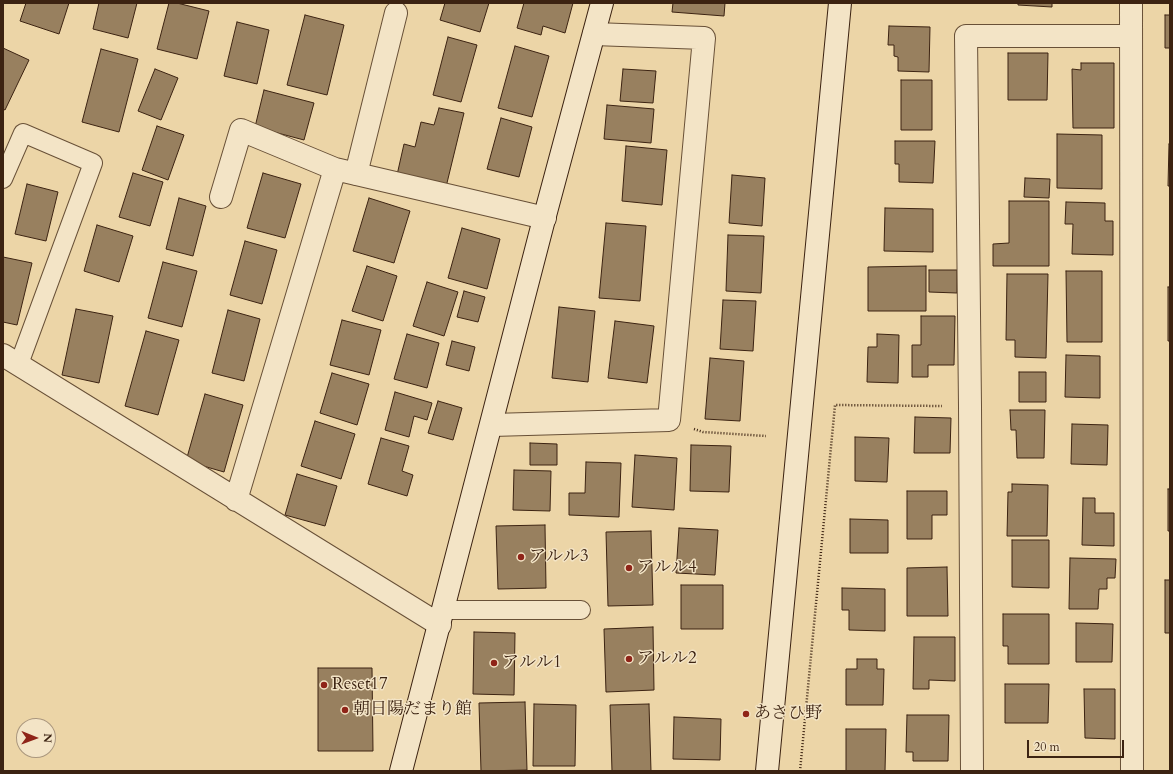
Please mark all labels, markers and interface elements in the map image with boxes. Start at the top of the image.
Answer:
place label: アルル3 [529,547,589,567]
marker: アルル3 [516,552,526,562]
place label: アルル4 [637,558,697,578]
marker: アルル4 [624,563,634,573]
place label: アルル2 [637,649,697,669]
place label: アルル1 [502,653,562,673]
marker: アルル2 [624,654,634,664]
marker: アルル1 [489,658,499,668]
place label: Reset17 [332,675,388,695]
marker: Reset17 [319,680,329,690]
place label: 朝日陽だまり館 [353,700,472,720]
place label: あさひ野 [754,704,822,724]
marker: 朝日陽だまり館 [340,705,350,715]
marker: あさひ野 [741,709,751,719]
north arrow [16,718,56,758]
scale bar [1029,732,1126,758]
text: N [40,733,55,743]
text: 20 m [1034,739,1060,755]

